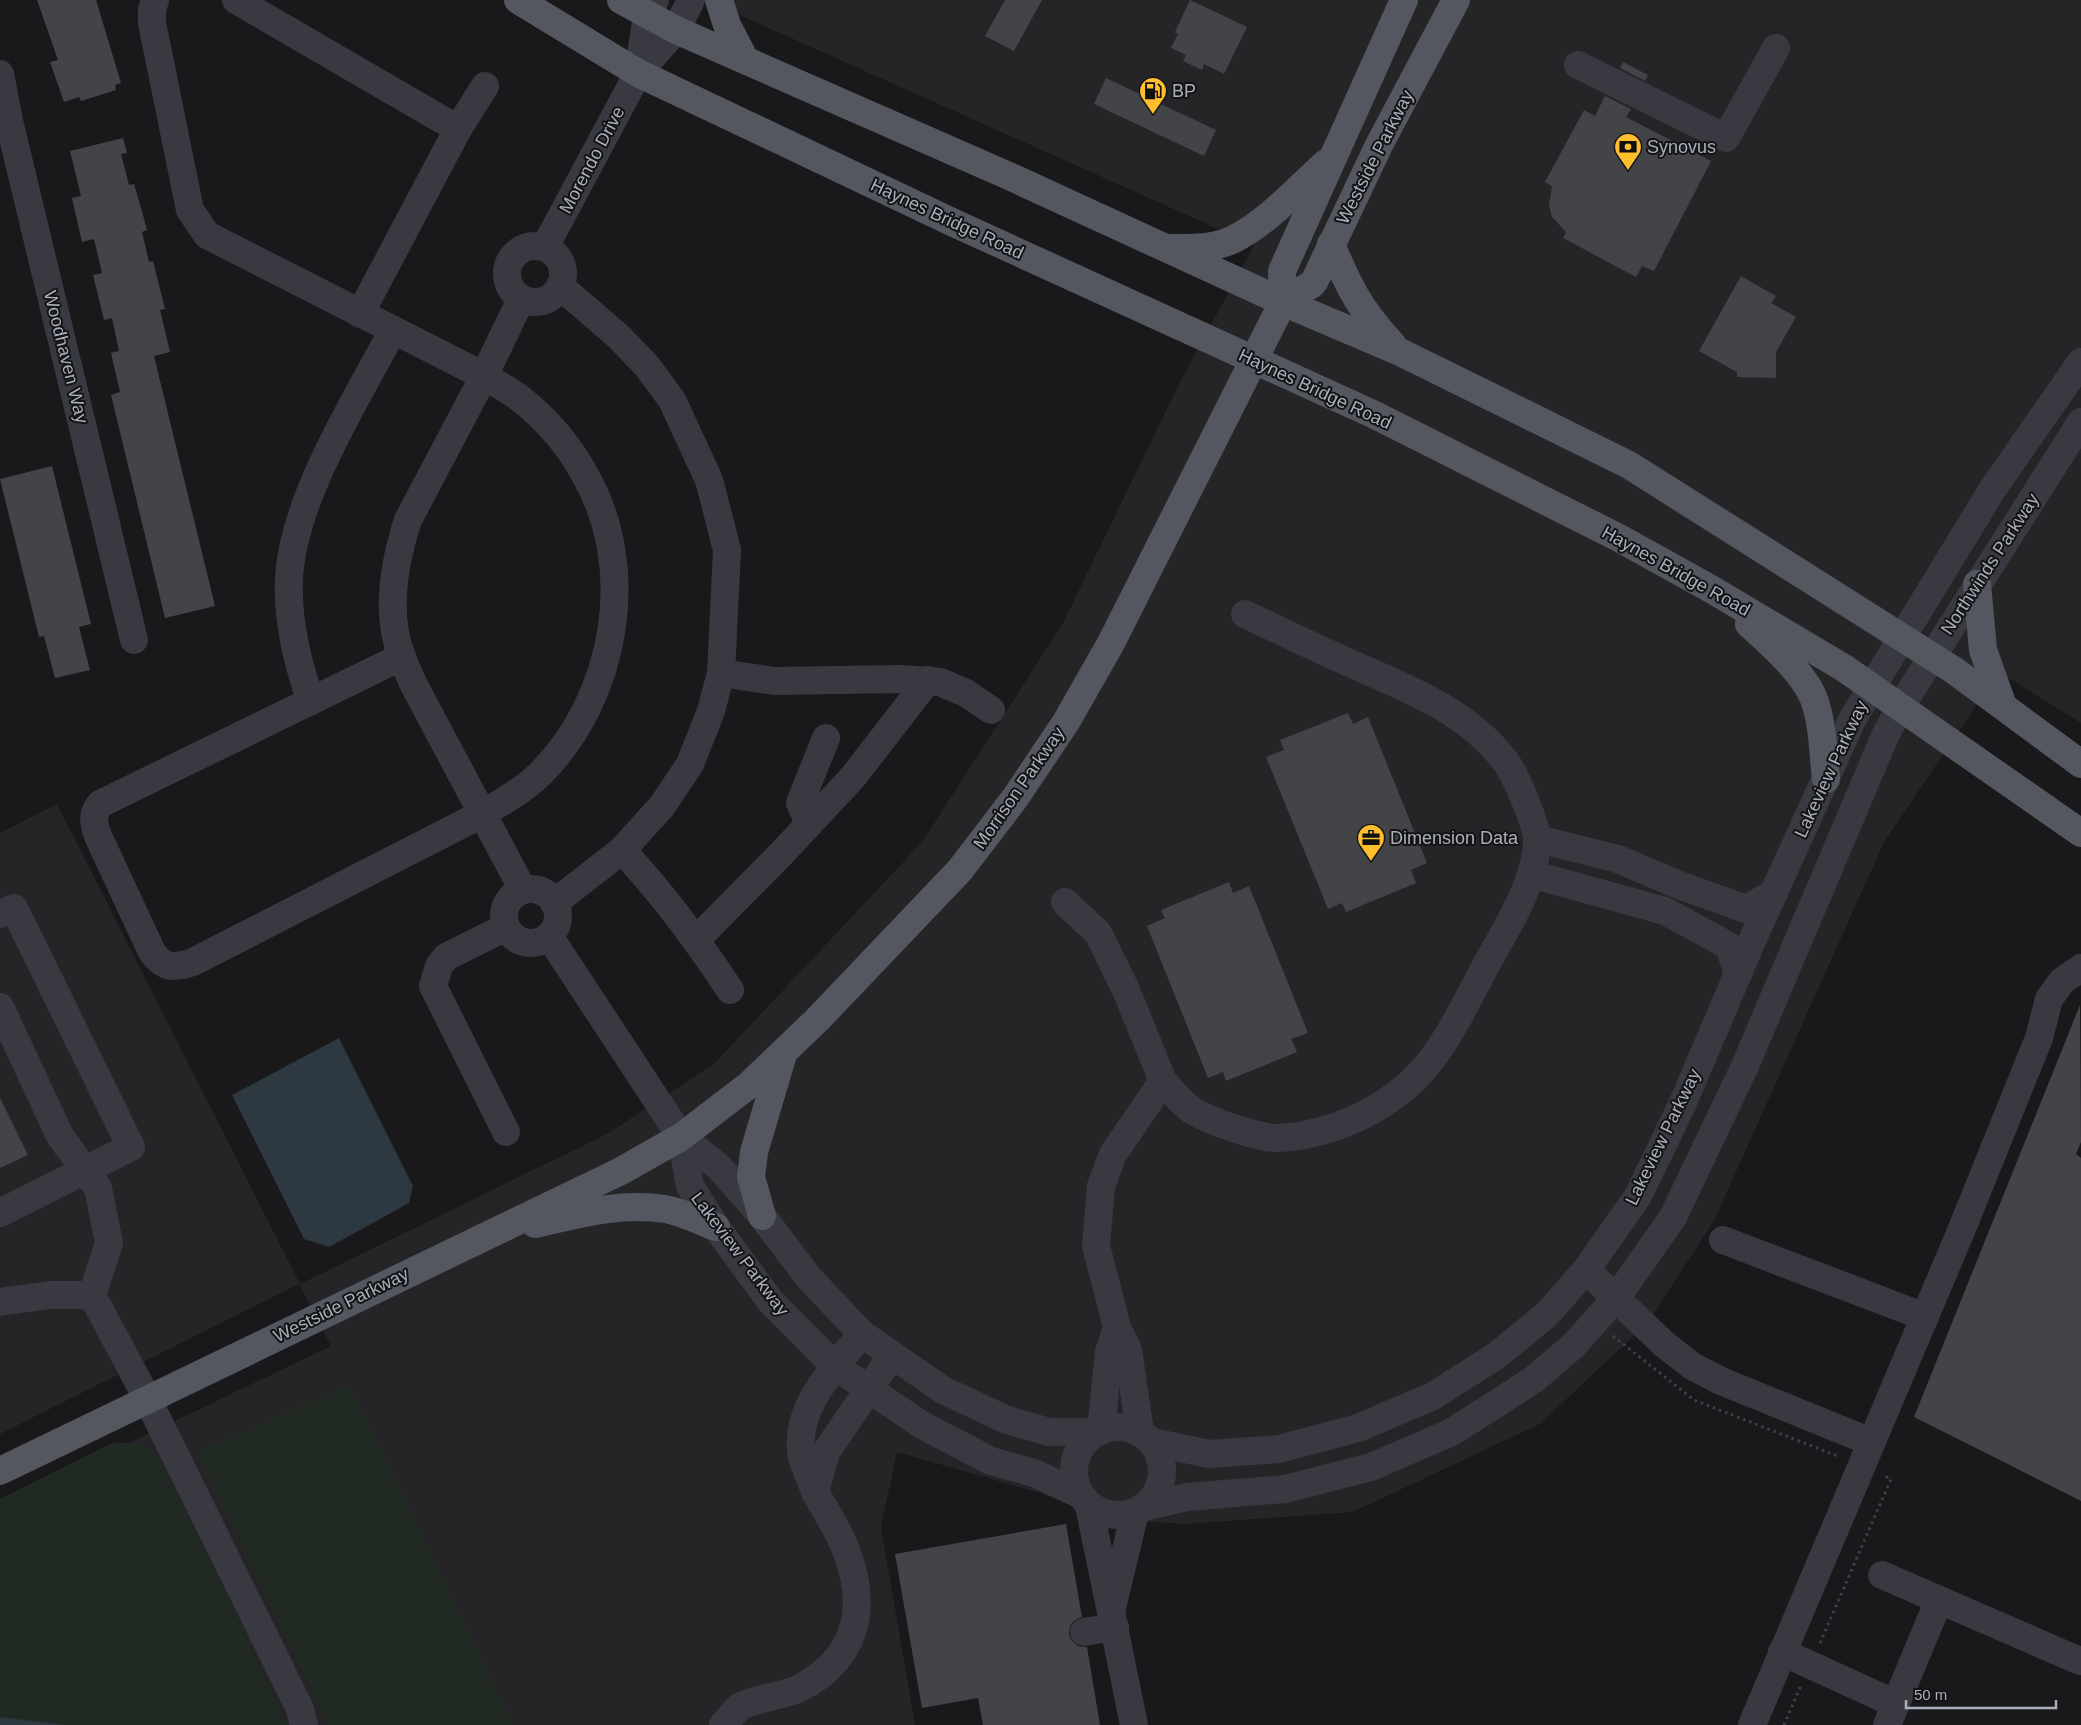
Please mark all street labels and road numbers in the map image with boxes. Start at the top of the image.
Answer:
street label: Westside Parkway [1333,87,1417,227]
street label: Morendo Drive [555,103,629,217]
street label: Haynes Bridge Road [868,175,1026,263]
street label: Woodhaven Way [40,289,92,425]
street label: Haynes Bridge Road [1236,345,1394,433]
street label: Northwinds Parkway [1937,490,2043,638]
street label: Haynes Bridge Road [1599,522,1753,620]
street label: Lakeview Parkway [1790,697,1872,841]
street label: Morrison Parkway [969,723,1069,853]
street label: Lakeview Parkway [1621,1066,1705,1208]
street label: Lakeview Parkway [687,1188,793,1320]
street label: Westside Parkway [270,1264,412,1346]

